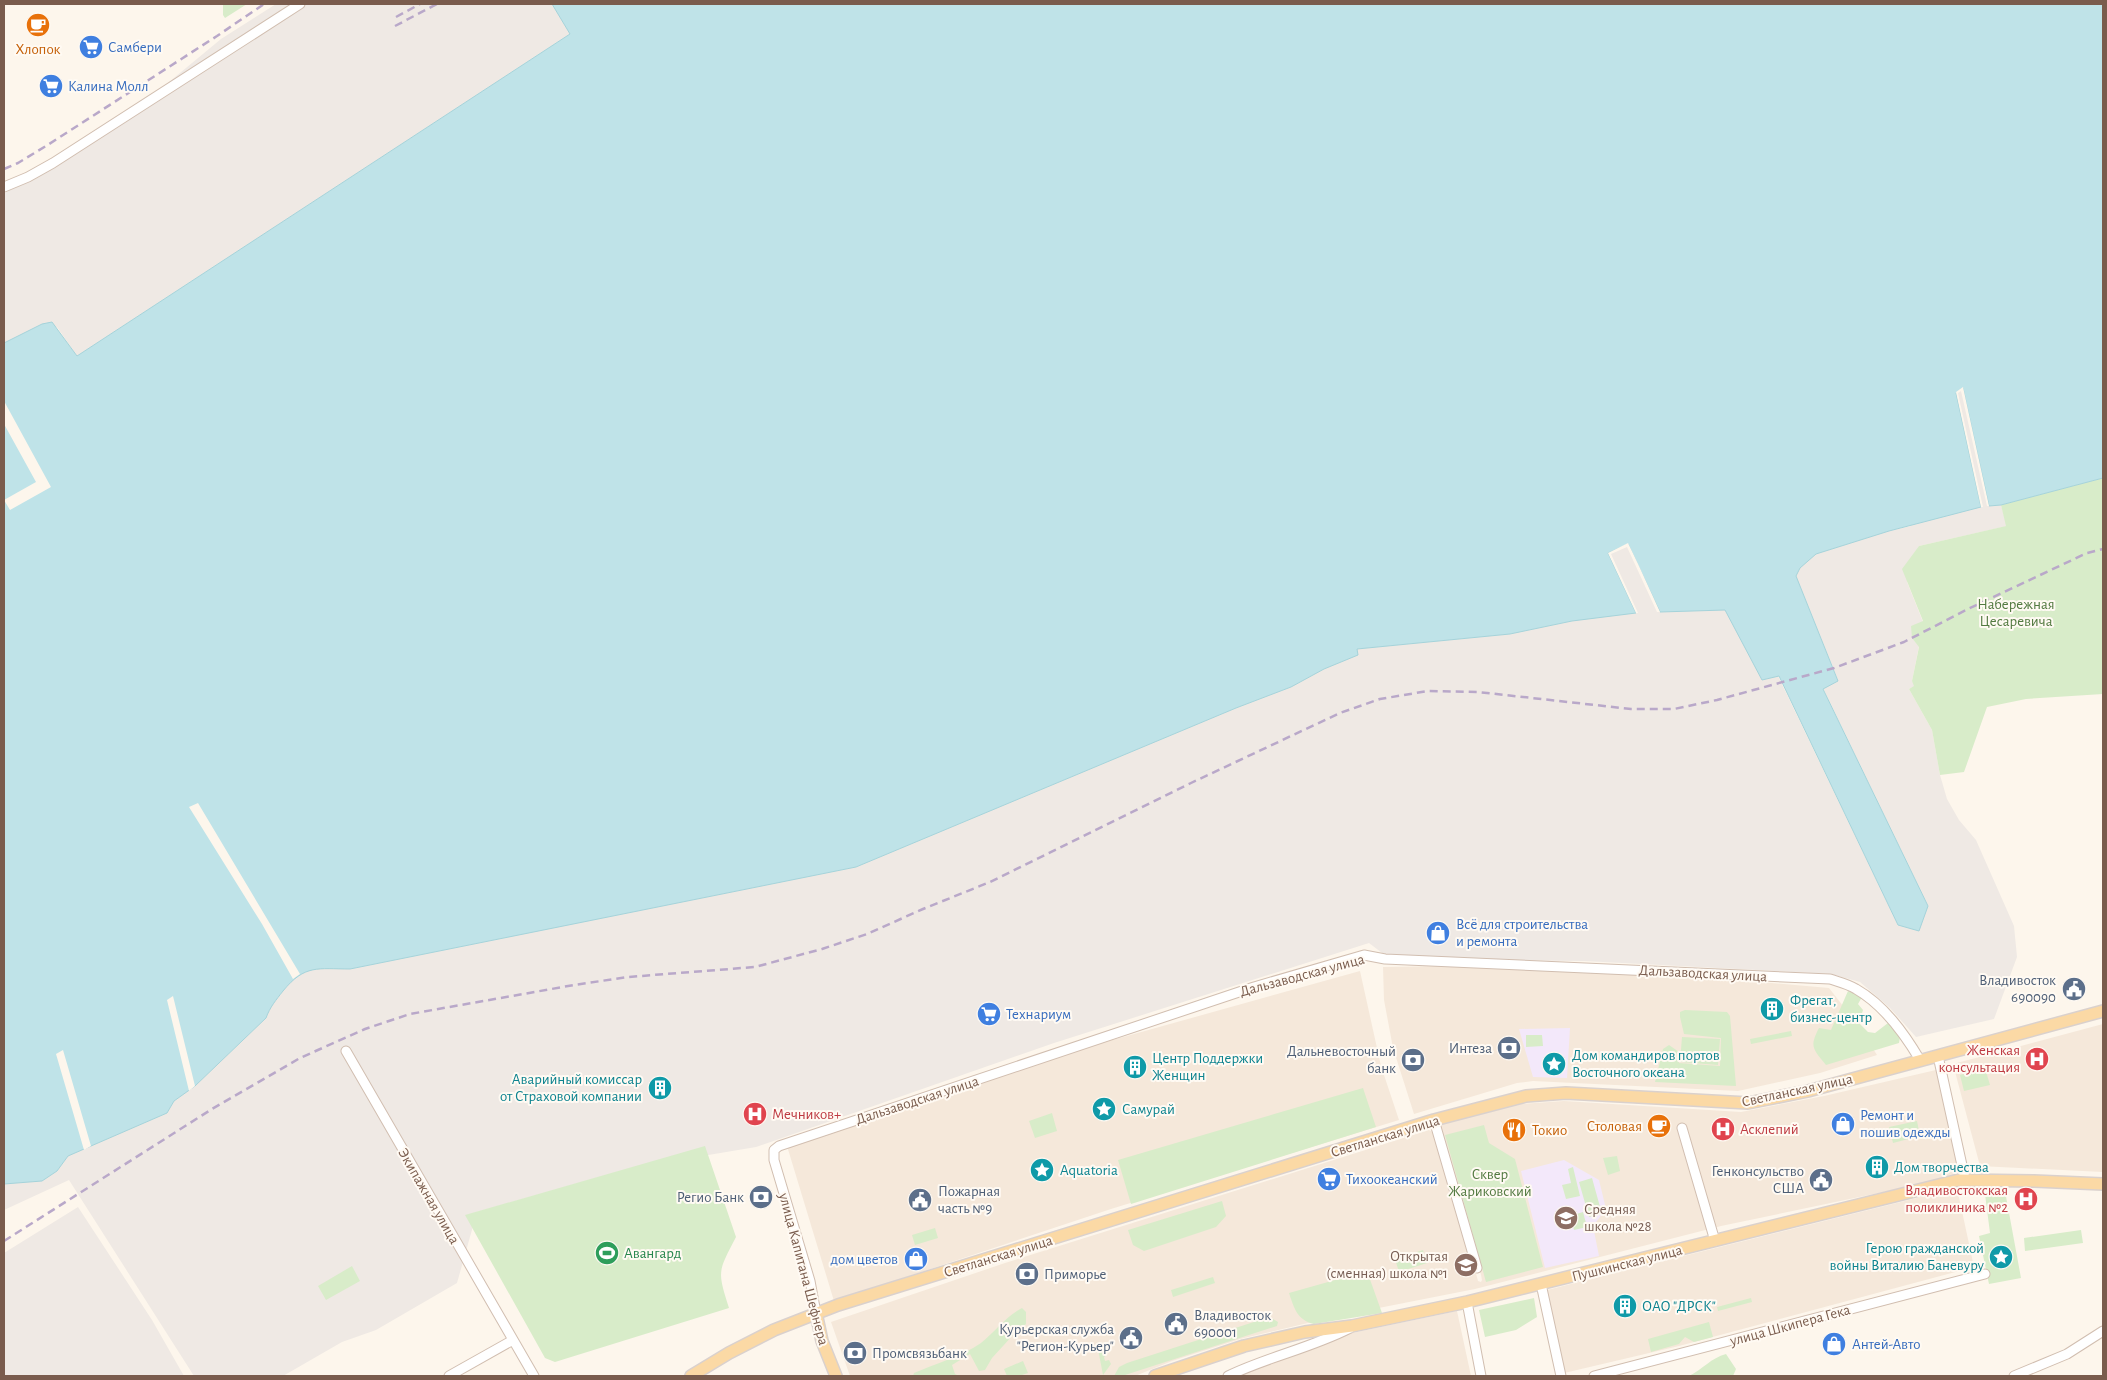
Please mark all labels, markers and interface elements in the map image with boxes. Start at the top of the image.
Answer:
cafe icon: Хлопок [25,12,51,38]
supermarket icon: Самбери [78,34,104,60]
place label: Самбери [108,40,162,55]
place label: Хлопок [16,42,61,57]
supermarket icon: Калина Молл [38,73,64,99]
place label: Калина Молл [68,79,149,94]
park label: Набережная Цесаревича [1977,597,2055,629]
place label: Всё для строительства и ремонта [1456,917,1588,949]
shop icon: Всё для строительства и ремонта [1425,920,1451,946]
street label: Дальзаводская улица [1238,952,1366,999]
street label: Дальзаводская улица [1638,963,1768,984]
place label: Владивосток 690090 [1979,973,2056,1005]
public building icon: Владивосток 690090 [2061,976,2087,1002]
place label: Фрегат, бизнес-центр [1790,993,1873,1025]
building icon: Фрегат, бизнес-центр [1759,996,1785,1022]
supermarket icon: Технариум [976,1001,1002,1027]
place label: Технариум [1006,1007,1071,1022]
bank icon: Интеза [1496,1035,1522,1061]
place label: Интеза [1449,1041,1492,1056]
place label: Женская консультация [1939,1043,2020,1075]
place label: Дальневосточный банк [1287,1044,1396,1076]
hospital icon: Женская консультация [2024,1046,2050,1072]
bank icon: Дальневосточный банк [1400,1047,1426,1073]
place label: Дом командиров портов Восточного океана [1572,1048,1720,1080]
place label: Центр Поддержки Женщин [1152,1051,1263,1083]
place icon: Дом командиров портов Восточного океана [1541,1051,1567,1077]
building icon: Центр Поддержки Женщин [1122,1054,1148,1080]
street label: Светланская улица [1740,1071,1854,1110]
place label: Аварийный комиссар от Страховой компании [500,1072,642,1104]
street label: Дальзаводская улица [854,1073,981,1127]
building icon: Аварийный комиссар от Страховой компании [647,1075,673,1101]
place icon: Самурай [1091,1096,1117,1122]
hospital icon: Мечников+ [742,1101,768,1127]
place label: Самурай [1122,1102,1175,1117]
place label: Мечников+ [772,1107,841,1122]
place label: Ремонт и пошив одежды [1860,1108,1951,1140]
shop icon: Ремонт и пошив одежды [1830,1111,1856,1137]
street label: Светланская улица [1329,1113,1442,1160]
cafe icon: Столовая [1646,1113,1672,1139]
hospital icon: Асклепий [1710,1116,1736,1142]
restaurant icon: Токио [1501,1117,1527,1143]
place label: Столовая [1587,1119,1642,1134]
place label: Асклепий [1740,1122,1799,1137]
place label: Токио [1532,1123,1567,1138]
street label: Экипажная улица [395,1146,462,1247]
building icon: Дом творчества [1864,1154,1890,1180]
place icon: Aquatoria [1029,1157,1055,1183]
place label: Дом творчества [1894,1160,1989,1175]
place label: Aquatoria [1060,1163,1118,1178]
place label: Генконсульство США [1711,1164,1804,1196]
supermarket icon: Тихоокеанский [1316,1166,1342,1192]
park label: Сквер Жариковский [1448,1167,1532,1199]
public building icon: Генконсульство США [1808,1167,1834,1193]
place label: Тихоокеанский [1346,1172,1438,1187]
place label: Владивостокская поликлиника №2 [1905,1183,2008,1215]
bank icon: Регио Банк [748,1184,774,1210]
place label: Пожарная часть №9 [938,1184,1000,1216]
hospital icon: Владивостокская поликлиника №2 [2013,1186,2039,1212]
public building icon: Пожарная часть №9 [907,1187,933,1213]
place label: Регио Банк [677,1190,744,1205]
street label: улица Капитана Шефнера [776,1190,831,1347]
place label: Средняя школа №28 [1584,1202,1652,1234]
school or university icon: Средняя школа №28 [1553,1205,1579,1231]
street label: Светланская улица [942,1233,1055,1280]
sports icon: Авангард [594,1240,620,1266]
place label: Герою гражданской войны Виталию Баневуру [1830,1241,1985,1273]
street label: Пушкинская улица [1570,1242,1684,1284]
place icon: Герою гражданской войны Виталию Баневуру [1988,1244,2014,1270]
place label: Авангард [624,1246,681,1261]
shop icon: дом цветов [903,1246,929,1272]
place label: Открытая (сменная) школа №1 [1326,1249,1448,1281]
place label: дом цветов [830,1252,898,1267]
school or university icon: Открытая (сменная) школа №1 [1453,1252,1479,1278]
bank icon: Приморье [1014,1261,1040,1287]
place label: Приморье [1044,1267,1107,1282]
building icon: ОАО "ДРСК" [1612,1293,1638,1319]
place label: ОАО "ДРСК" [1642,1299,1716,1314]
street label: улица Шкипера Гека [1727,1302,1852,1349]
place label: Владивосток 690001 [1194,1308,1271,1340]
public building icon: Владивосток 690001 [1163,1311,1189,1337]
place label: Курьерская служба "Регион-Курьер" [999,1322,1114,1354]
public building icon: Курьерская служба "Регион-Курьер" [1118,1325,1144,1351]
shop icon: Антей-Авто [1821,1331,1847,1357]
place label: Антей-Авто [1852,1337,1921,1352]
bank icon: Промсвязьбанк [842,1340,868,1366]
place label: Промсвязьбанк [872,1346,967,1361]

